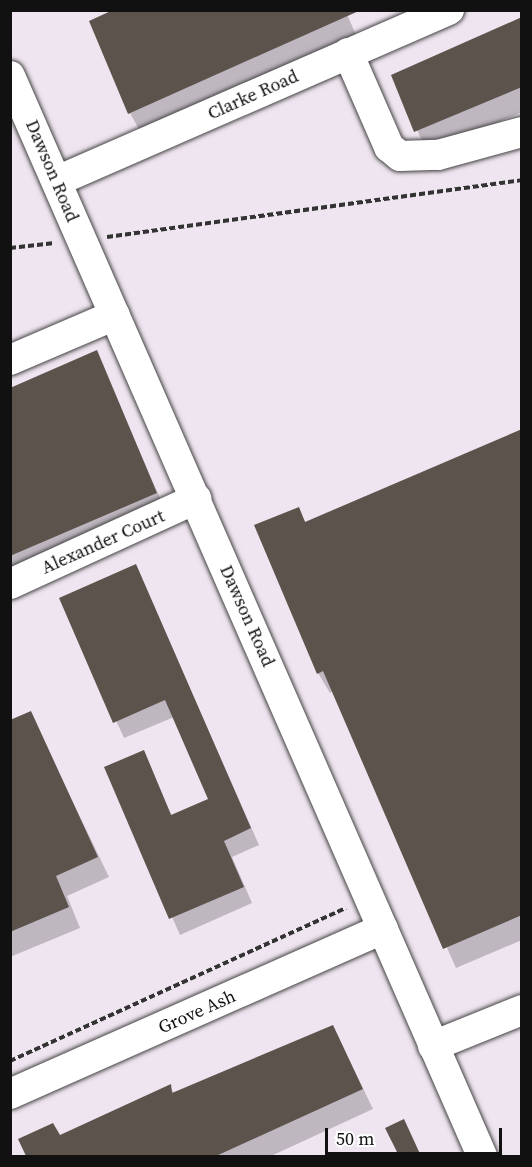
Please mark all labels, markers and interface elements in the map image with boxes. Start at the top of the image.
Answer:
street label: Clarke Road [204,65,302,125]
street label: Dawson Road [21,117,83,225]
street label: Alexander Court [38,505,168,579]
street label: Dawson Road [215,562,279,670]
street label: Grove Ash [155,985,239,1039]
scale bar [328,1116,505,1154]
text: 50 m [336,1126,374,1151]

